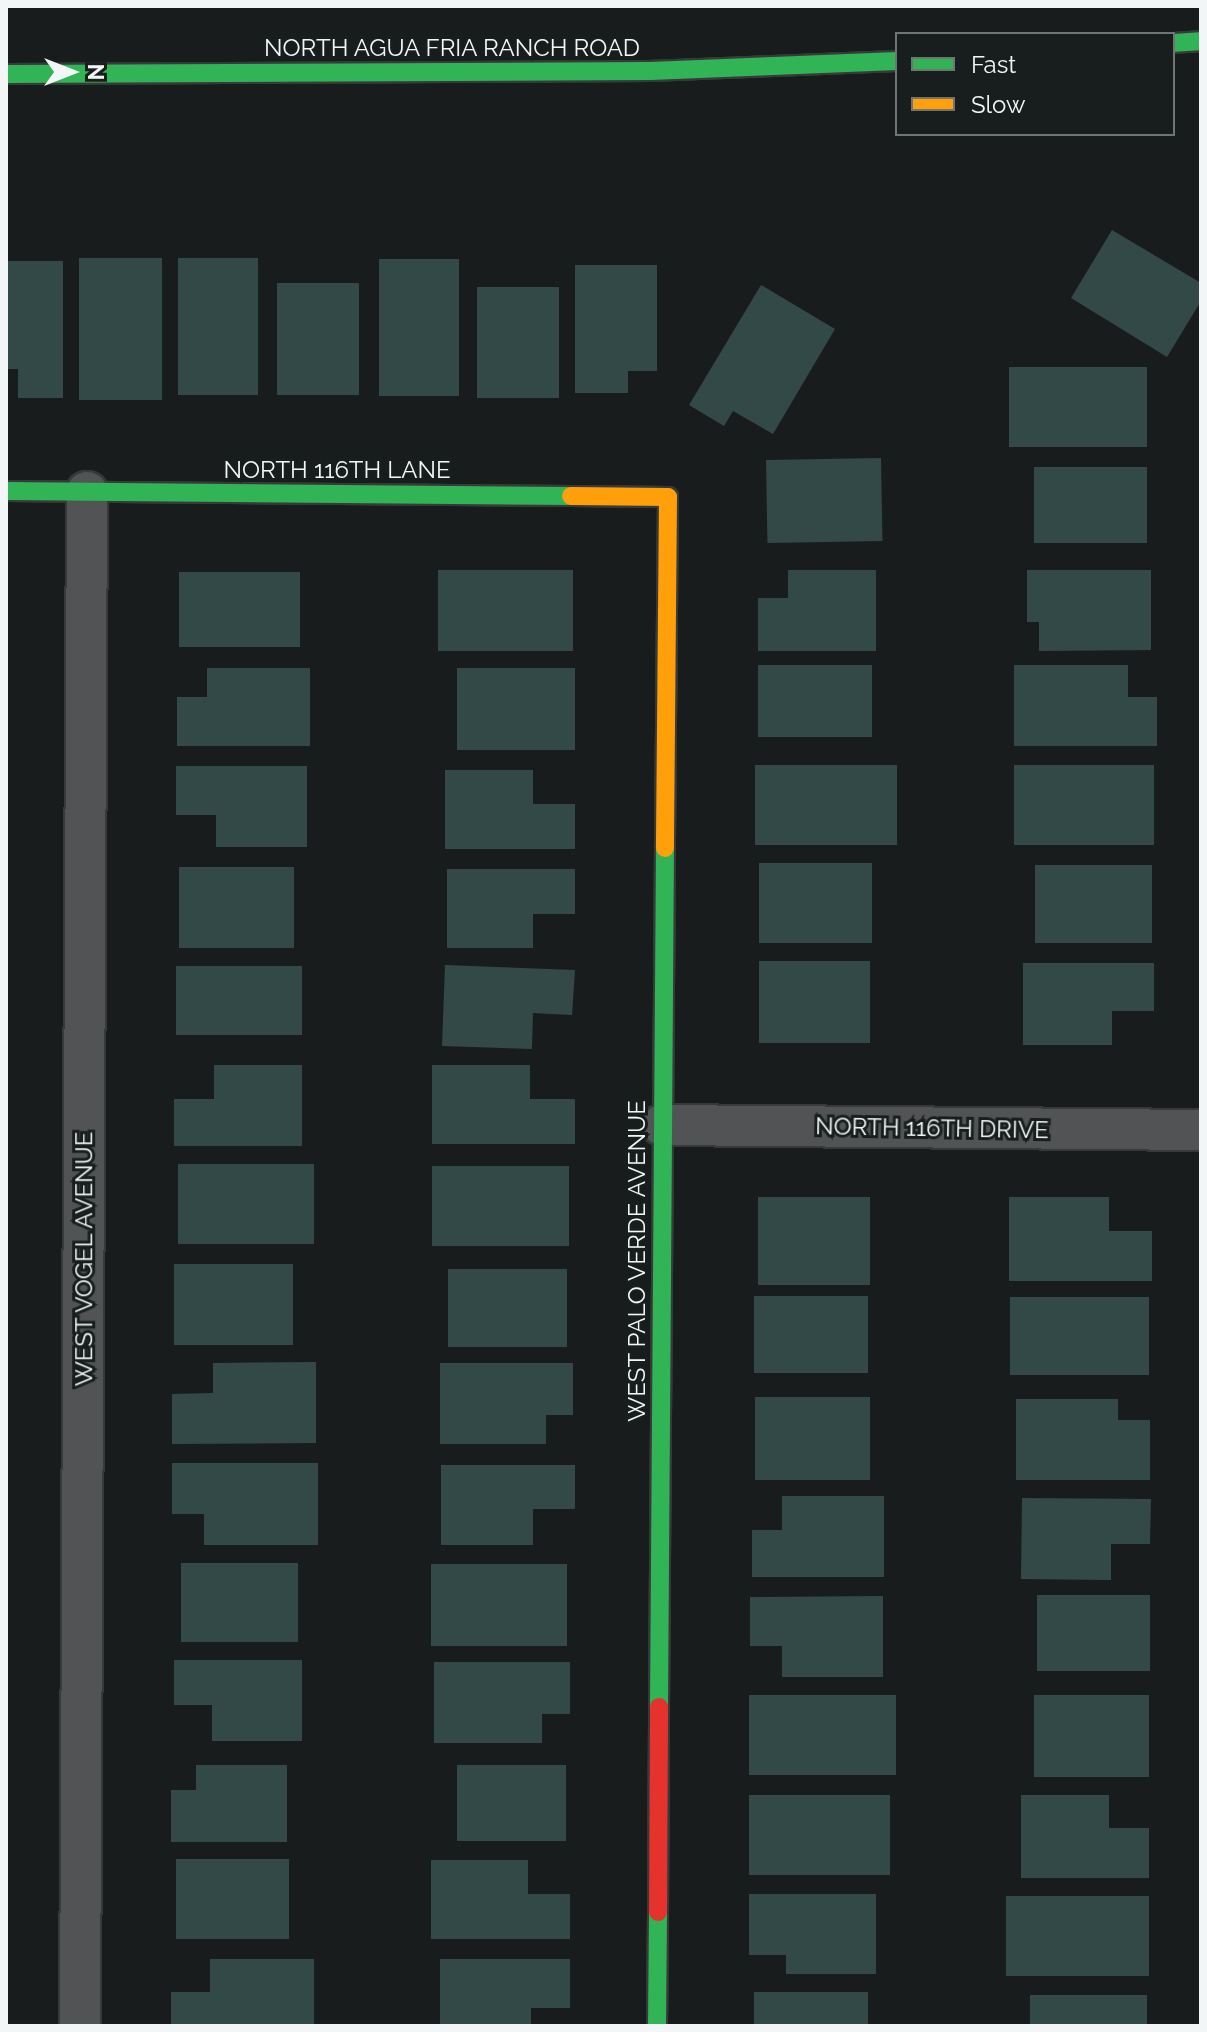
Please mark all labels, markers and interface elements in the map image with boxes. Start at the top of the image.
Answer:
north arrow [32,32,112,112]
legend [895,32,1175,136]
street label: NORTH AGUA FRIA RANCH ROAD [263,34,641,62]
text: Fast [971,50,1016,79]
text: N [83,64,109,80]
text: Slow [971,90,1025,119]
street label: NORTH 116TH LANE [223,456,451,484]
street label: WEST PALO VERDE AVENUE [623,1099,651,1423]
street label: NORTH 116TH DRIVE [815,1112,1049,1144]
street label: WEST VOGEL AVENUE [70,1130,98,1388]

